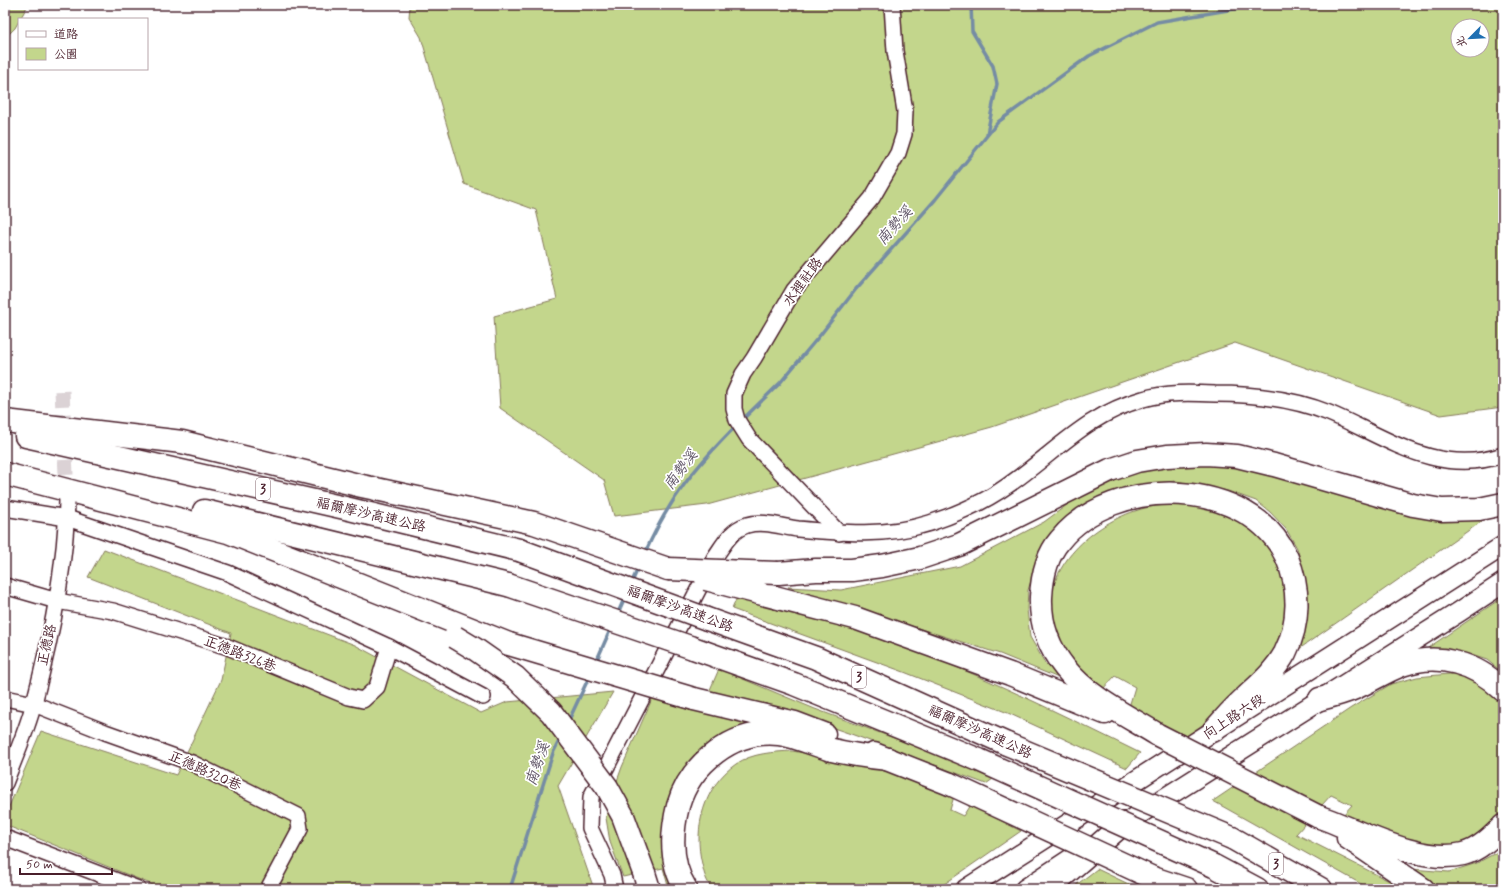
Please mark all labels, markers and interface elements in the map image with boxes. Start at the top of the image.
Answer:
legend [18,18,148,70]
north arrow [1450,18,1490,58]
text: 道路 [54,27,78,43]
text: 北 [1453,34,1470,50]
text: 公園 [54,47,78,63]
water label: 南勢溪 [873,202,918,249]
street label: 水裡社路 [779,254,827,310]
water label: 南勢溪 [659,445,703,494]
road number: 3 [256,478,270,500]
street label: 福爾摩沙高速公路 [314,494,428,536]
street label: 福爾摩沙高速公路 [624,581,736,637]
street label: 正德路 [34,623,60,667]
street label: 正德路326巷 [201,632,280,676]
road number: 3 [852,666,866,688]
street label: 向上路六段 [1200,690,1268,744]
street label: 福爾摩沙高速公路 [925,701,1035,763]
water label: 南勢溪 [521,739,555,789]
street label: 正德路320巷 [166,747,245,796]
scale bar [20,850,112,876]
road number: 3 [1269,853,1283,875]
text: 50 m [26,857,53,873]

